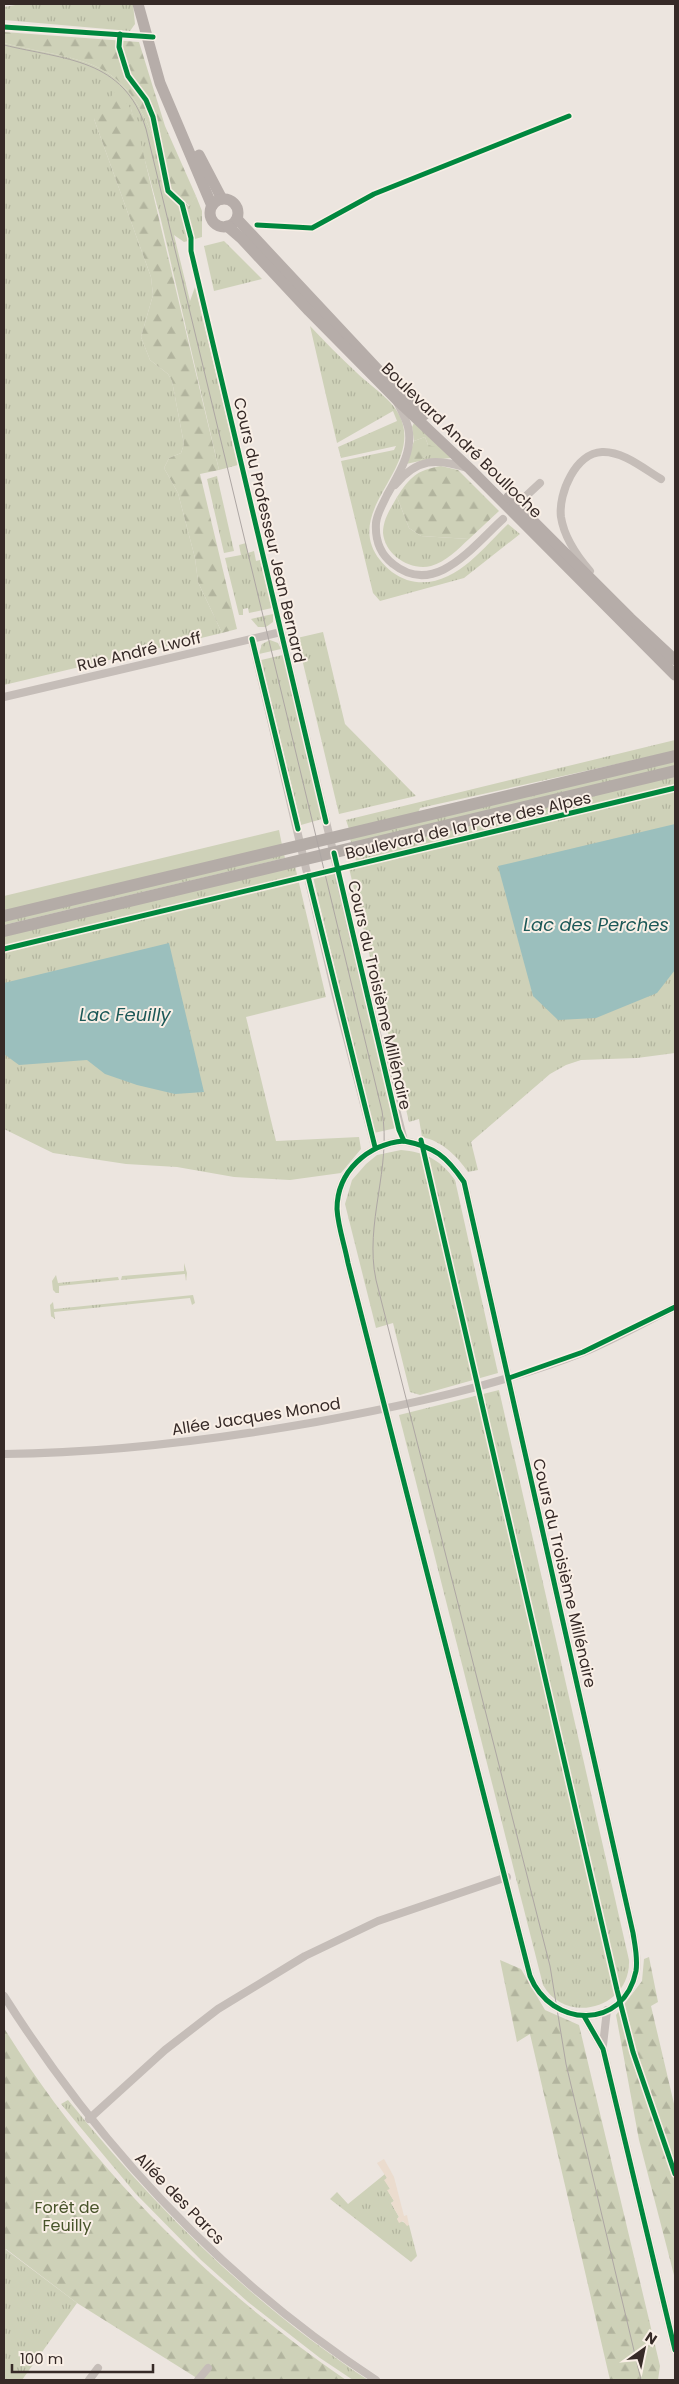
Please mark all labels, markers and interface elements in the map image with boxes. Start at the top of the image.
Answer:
street label: Boulevard André Boulloche [376,357,547,523]
street label: Cours du Professeur Jean Bernard [228,395,311,665]
street label: Rue André Lwoff [75,626,204,677]
street label: Boulevard de la Porte des Alpes [343,786,593,865]
street label: Cours du Troisième Millénaire [342,878,417,1112]
water label: Lac des Perches [523,912,669,937]
water label: Lac Feuilly [79,1002,172,1027]
street label: Allée Jacques Monod [170,1392,342,1441]
street label: Cours du Troisième Millénaire [527,1456,602,1690]
street label: Allée des Parcs [130,2147,230,2250]
park label: Forêt de Feuilly [34,2196,100,2237]
north arrow [619,2324,669,2374]
text: N [641,2327,661,2349]
scale bar [12,2342,154,2374]
text: 100 m [20,2348,63,2369]

